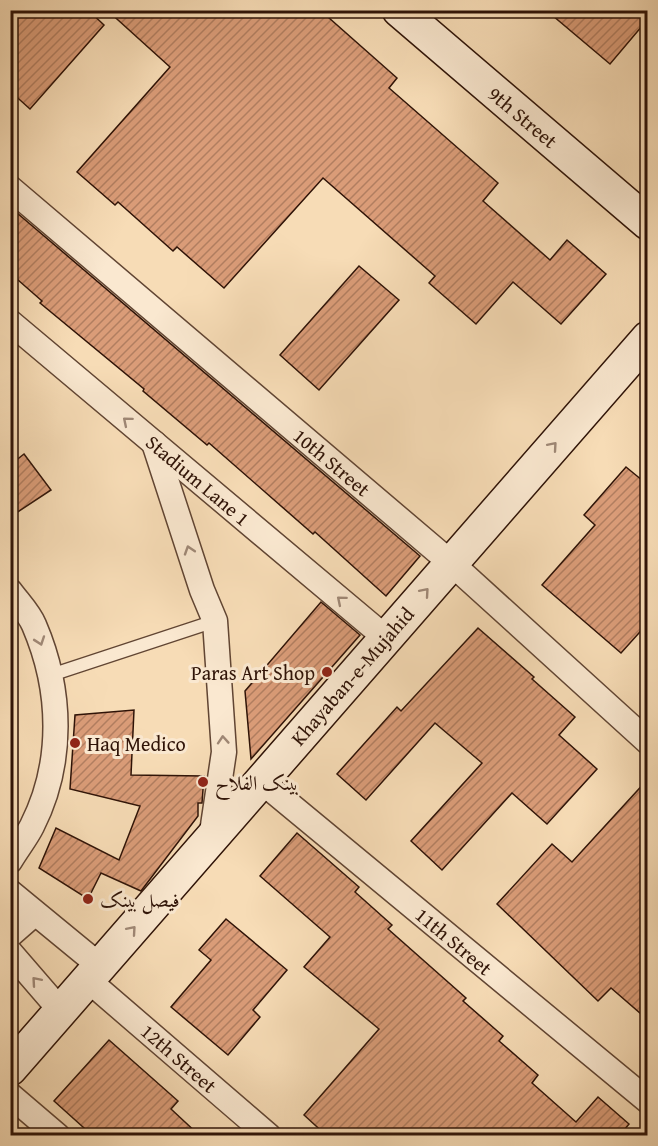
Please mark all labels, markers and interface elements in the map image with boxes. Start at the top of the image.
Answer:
street label: 9th Street [482,79,564,155]
one-way arrow [123,417,134,428]
street label: 10th Street [287,421,377,503]
street label: Stadium Lane 1 [140,428,256,532]
one-way arrow [546,442,557,452]
one-way arrow [183,545,196,556]
one-way arrow [418,589,429,599]
one-way arrow [337,596,348,607]
street label: Khayaban-e-Mujahid [284,600,421,752]
one-way arrow [32,636,45,646]
place label: Paras Art Shop [191,658,315,687]
marker: Paras Art Shop [320,665,334,679]
place label: Haq Medico [87,729,186,758]
one-way arrow [217,735,230,744]
marker: Haq Medico [68,736,82,750]
place label: بینک الفلاح [215,768,299,801]
marker: بینک الفلاح [196,775,210,789]
place label: فیصل بینک [100,885,180,915]
marker: فیصل بینک [81,892,95,906]
street label: 11th Street [409,900,499,982]
one-way arrow [125,926,136,937]
one-way arrow [32,977,43,988]
street label: 12th Street [135,1017,223,1099]

